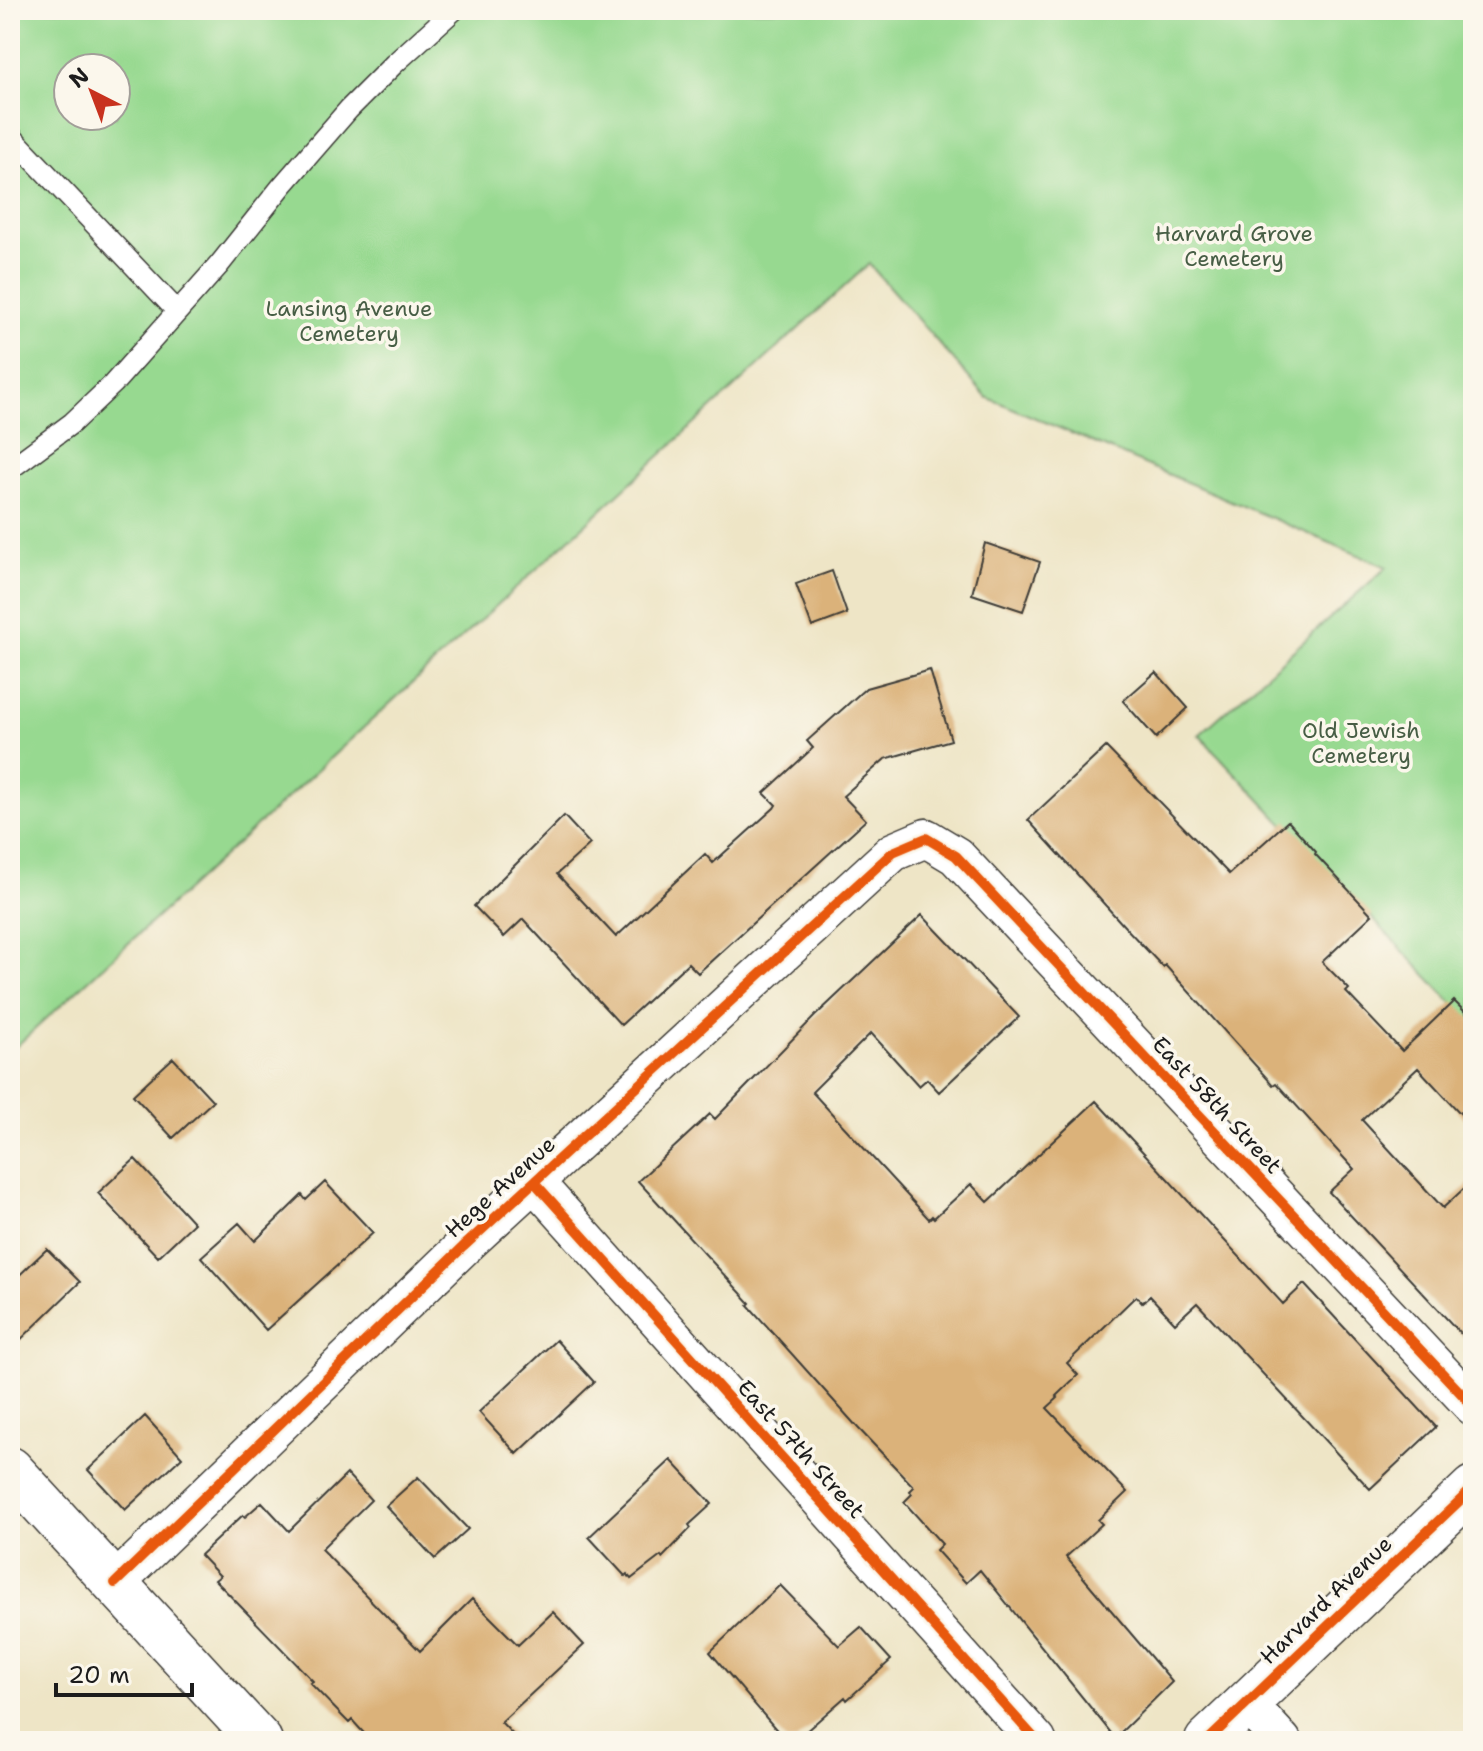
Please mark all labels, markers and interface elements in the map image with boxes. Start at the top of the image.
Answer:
north arrow [52,52,132,132]
text: N [63,61,95,94]
park label: Harvard Grove Cemetery [1155,219,1313,273]
park label: Lansing Avenue Cemetery [266,294,432,348]
park label: Old Jewish Cemetery [1302,716,1420,770]
street label: East 58th Street [1146,1030,1288,1180]
street label: Hege Avenue [439,1130,561,1244]
street label: East 57th Street [731,1373,871,1525]
street label: Harvard Avenue [1254,1530,1398,1670]
scale bar [56,1647,192,1697]
text: 20 m [68,1659,130,1691]

